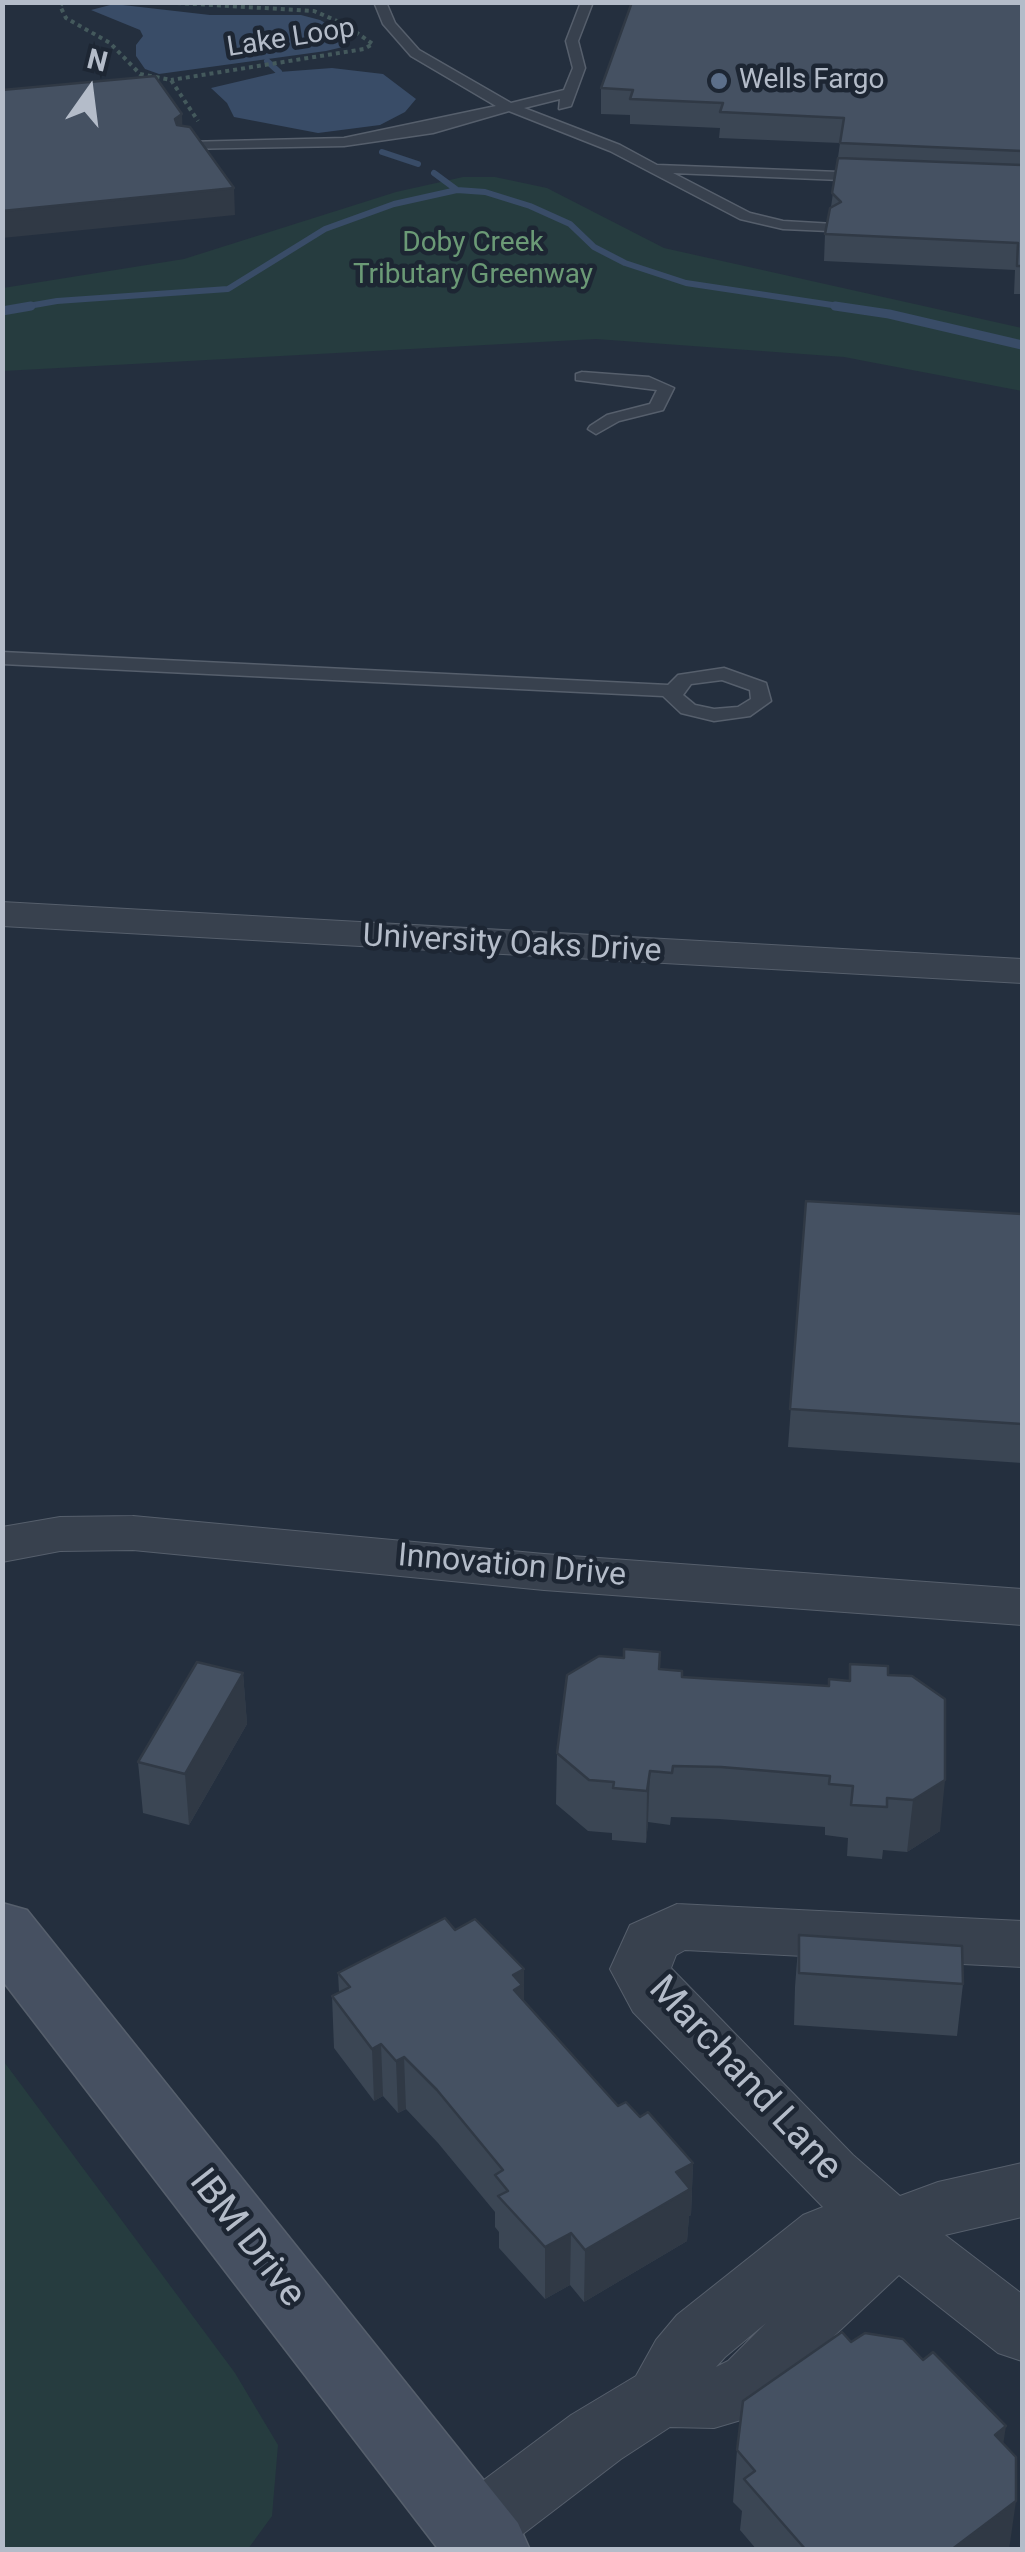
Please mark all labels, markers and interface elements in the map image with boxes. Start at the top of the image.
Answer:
street label: Lake Loop [225,12,357,66]
north arrow [40,40,140,140]
text: N [84,42,111,79]
place label: Wells Fargo [739,64,884,98]
marker: Wells Fargo [708,70,730,92]
park label: Doby Creek Tributary Greenway [353,227,593,293]
street label: University Oaks Drive [362,918,662,972]
street label: Innovation Drive [396,1538,628,1596]
street label: Marchand Lane [638,1968,850,2190]
street label: IBM Drive [178,2161,314,2317]

